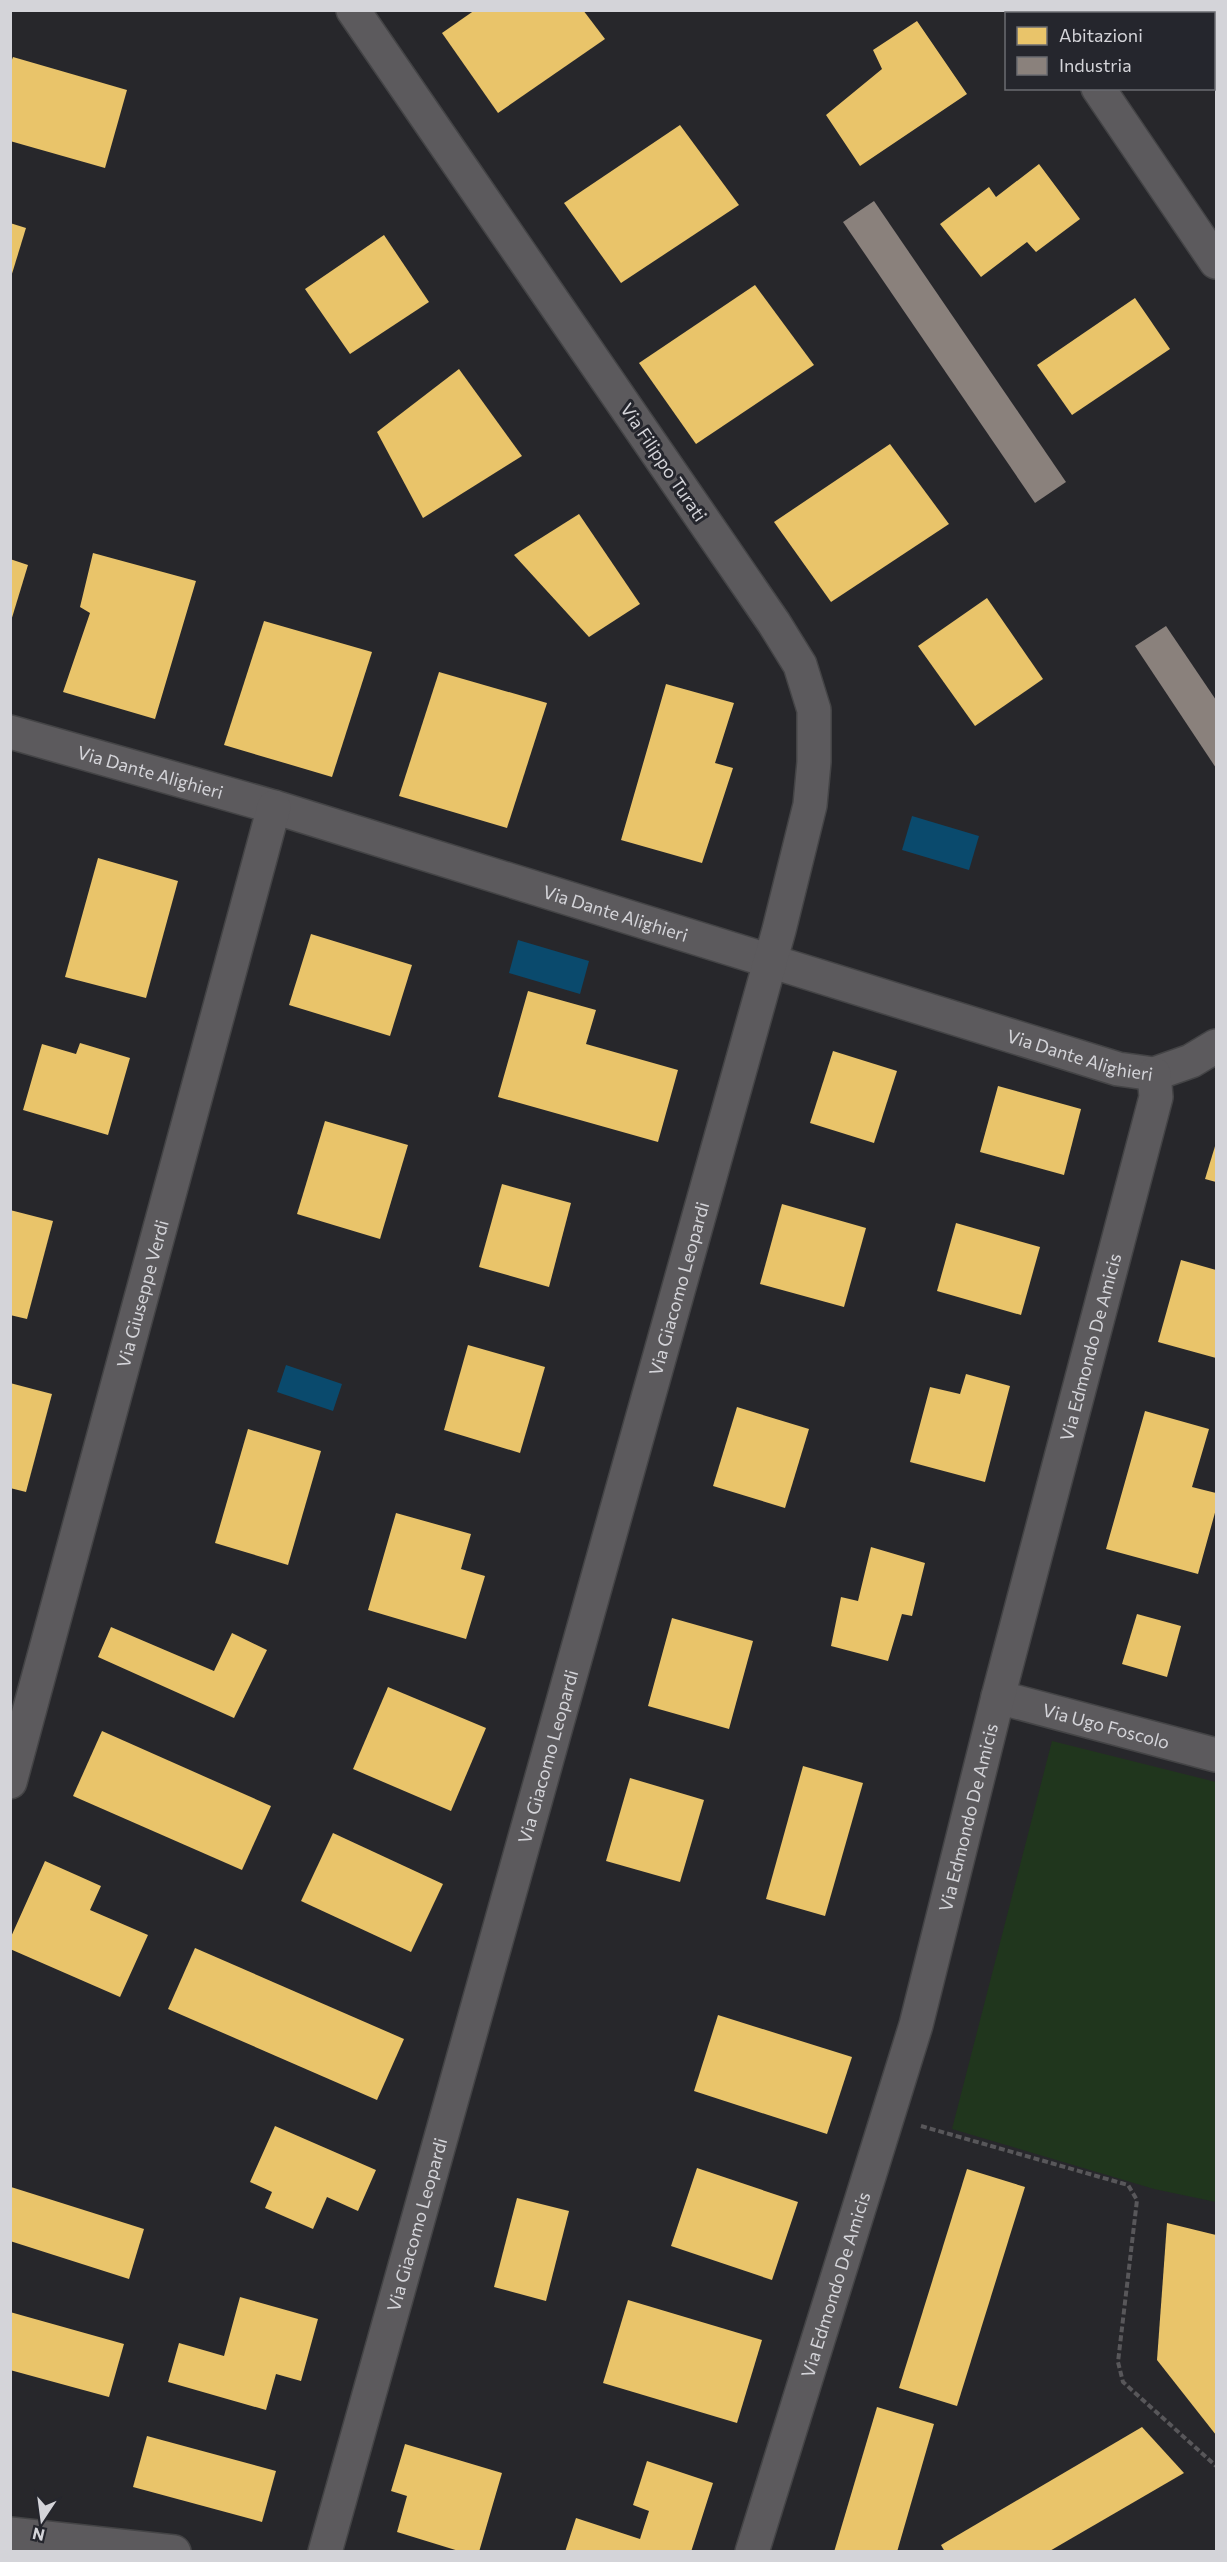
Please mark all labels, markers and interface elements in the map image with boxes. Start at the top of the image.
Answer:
legend [1005,12,1215,90]
text: Abitazioni [1059,24,1143,46]
text: Industria [1059,54,1132,76]
street label: Via Filippo Turati [616,399,712,525]
street label: Via Dante Alighieri [75,741,226,803]
street label: Via Dante Alighieri [540,880,691,946]
street label: Via Dante Alighieri [1004,1024,1154,1085]
street label: Via Giacomo Leopardi [644,1199,713,1378]
street label: Via Giuseppe Verdi [112,1217,173,1370]
street label: Via Edmondo De Amicis [1055,1251,1125,1443]
street label: Via Giacomo Leopardi [513,1667,582,1846]
street label: Via Ugo Foscolo [1040,1698,1172,1753]
street label: Via Edmondo De Amicis [934,1721,1002,1914]
street label: Via Giacomo Leopardi [382,2135,451,2314]
street label: Via Edmondo De Amicis [796,2189,874,2380]
north arrow [12,2490,72,2550]
text: N [31,2524,46,2546]

